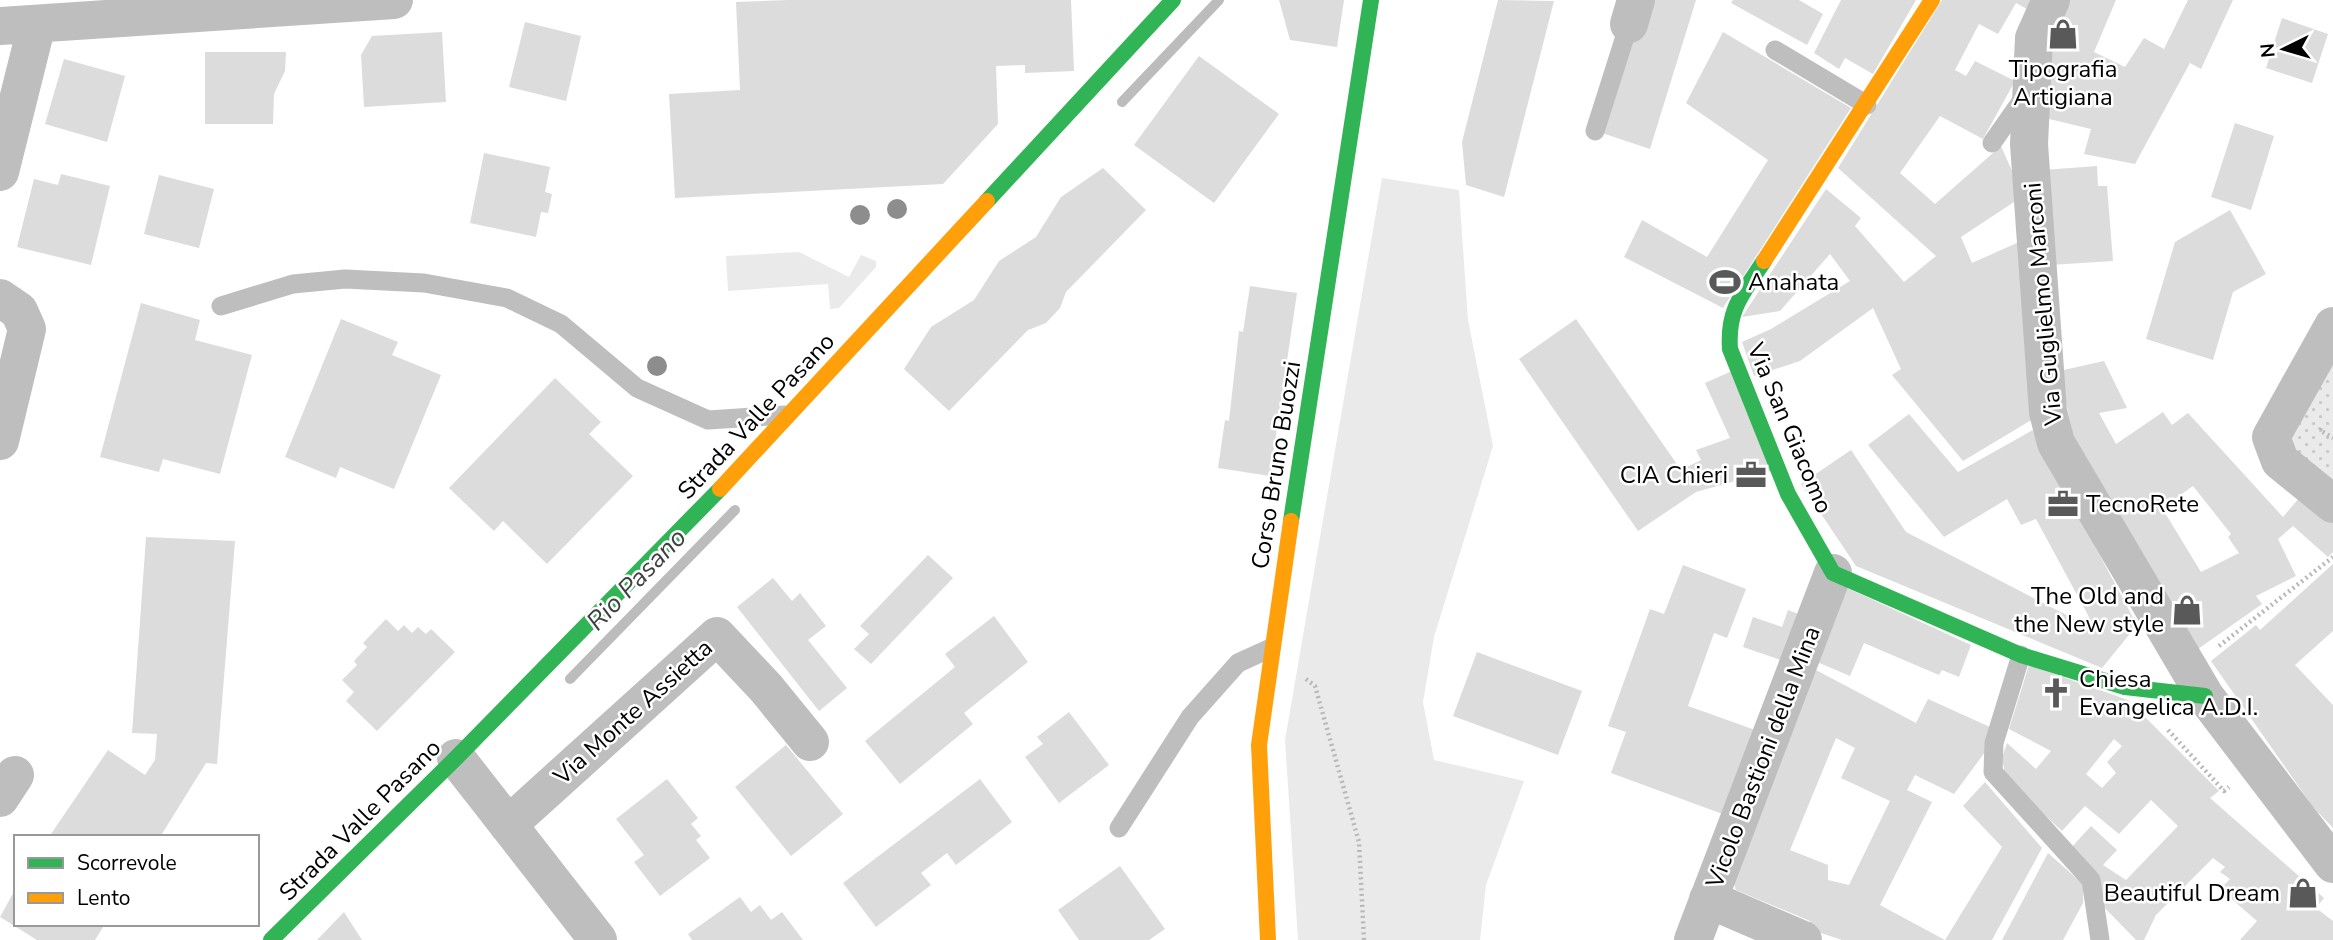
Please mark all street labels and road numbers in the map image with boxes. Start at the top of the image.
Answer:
street label: Via Guglielmo Marconi [2016,181,2070,428]
street label: Strada Valle Pasano [670,326,842,506]
street label: Via San Giacomo [1739,337,1840,518]
street label: Corso Bruno Buozzi [1244,359,1308,571]
street label: Vicolo Bastioni della Mina [1698,621,1828,894]
street label: Via Monte Assietta [546,632,719,793]
street label: Strada Valle Pasano [272,732,448,908]

